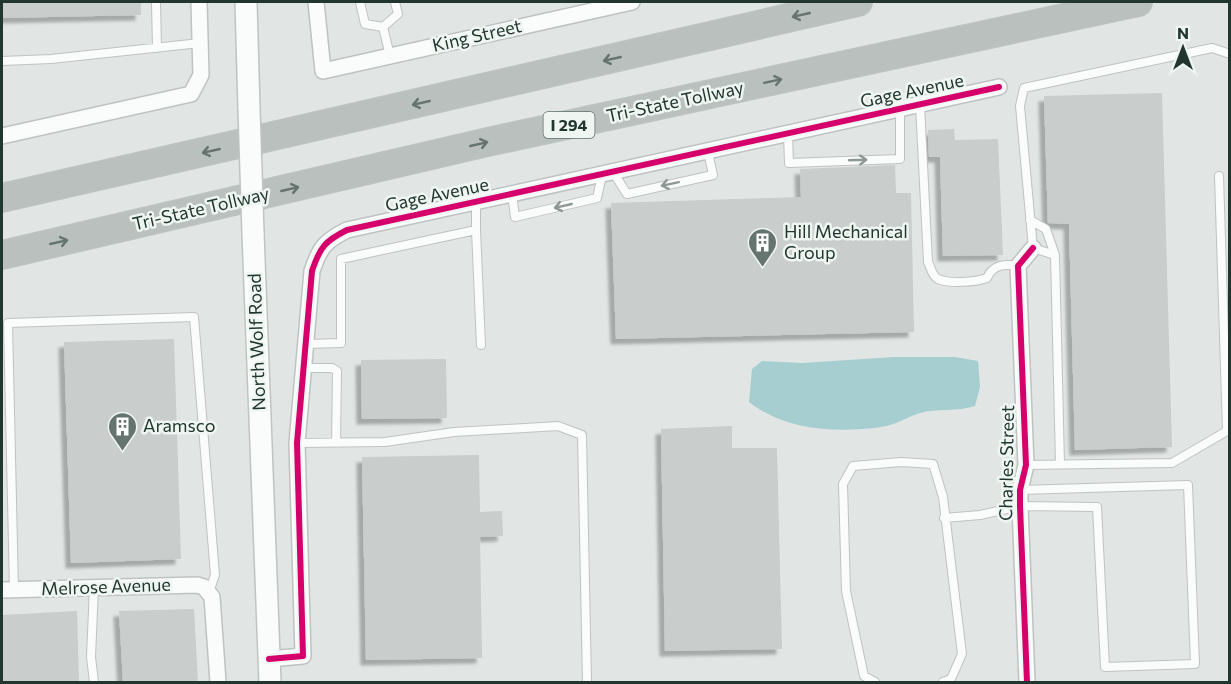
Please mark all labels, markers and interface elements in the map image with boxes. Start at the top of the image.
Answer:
one-way arrow [792,9,811,21]
street label: King Street [430,14,524,56]
north arrow [1153,18,1213,78]
text: N [1177,23,1189,42]
one-way arrow [602,54,622,65]
street label: Gage Avenue [858,68,966,112]
one-way arrow [763,74,782,86]
street label: Tri-State Tollway [604,76,745,126]
one-way arrow [412,97,431,109]
road number: I 294 [544,112,594,138]
one-way arrow [470,138,489,150]
one-way arrow [202,146,221,157]
one-way arrow [847,155,867,166]
street label: Gage Avenue [383,172,491,216]
one-way arrow [661,179,680,191]
street label: Tri-State Tollway [130,182,271,234]
one-way arrow [280,182,299,194]
one-way arrow [554,200,573,212]
place label: Hill Mechanical Group [784,220,908,263]
building icon: Hill Mechanical Group [747,226,779,268]
one-way arrow [48,236,68,247]
street label: North Wolf Road [243,273,269,411]
street label: Charles Street [994,405,1018,521]
building icon: Aramsco [106,410,138,452]
place label: Aramsco [143,414,215,436]
street label: Melrose Avenue [41,573,171,599]

